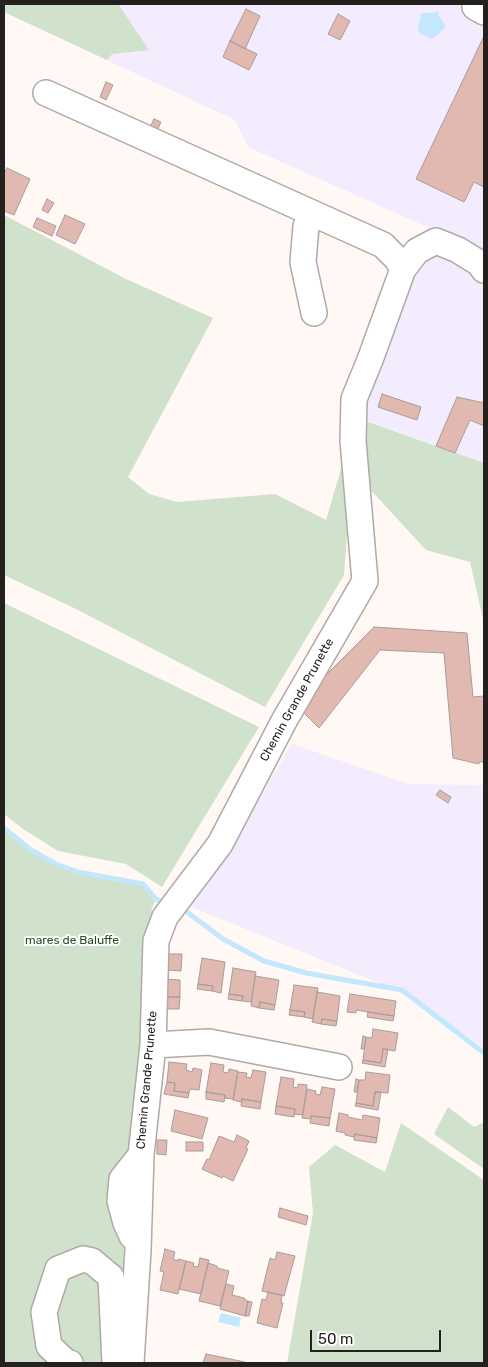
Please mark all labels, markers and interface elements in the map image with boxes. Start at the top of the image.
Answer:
street label: Chemin Grande Prunette [257,636,337,764]
park label: mares de Baluffe [25,934,119,948]
street label: Chemin Grande Prunette [134,1010,160,1150]
scale bar [313,1320,444,1352]
text: 50 m [318,1330,353,1348]

